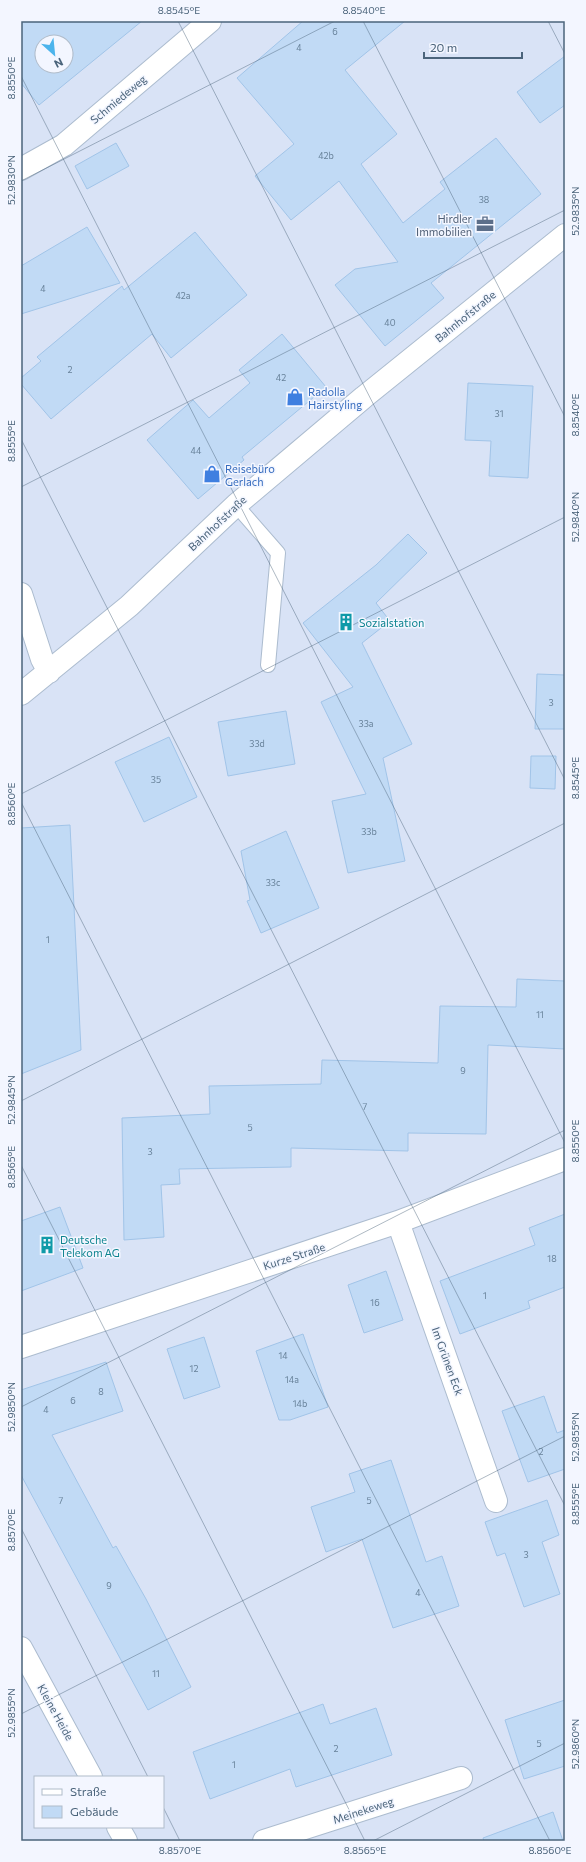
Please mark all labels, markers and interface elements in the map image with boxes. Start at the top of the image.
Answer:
text: 8.8545°E [158,4,200,16]
text: 8.8540°E [342,4,386,16]
house number: 6 [332,26,338,37]
north arrow [34,34,74,74]
scale bar [424,34,522,60]
text: 20 m [430,40,457,54]
house number: 4 [296,42,302,53]
text: N [52,56,65,71]
text: 8.8550°E [5,57,17,99]
street label: Schmiedeweg [87,72,149,126]
house number: 42b [318,150,334,161]
text: 52.9830°N [5,155,17,205]
text: 52.9835°N [569,186,581,236]
house number: 38 [479,194,489,205]
place label: Hirdler Immobilien [416,212,473,238]
office icon: Hirdler Immobilien [475,214,495,234]
house number: 4 [40,283,46,294]
street label: Bahnhofstraße [432,287,498,344]
house number: 42a [176,290,191,301]
house number: 40 [384,317,396,328]
house number: 2 [68,364,73,375]
house number: 42 [276,372,286,383]
place label: Radolla Hairstyling [308,385,362,411]
shop icon: Radolla Hairstyling [285,387,305,407]
text: 8.8540°E [569,393,581,437]
house number: 31 [495,408,503,419]
text: 8.8555°E [5,420,17,462]
house number: 44 [191,445,202,456]
place label: Reisebüro Gerlach [225,462,275,488]
shop icon: Reisebüro Gerlach [202,464,222,484]
text: 52.9840°N [569,492,581,542]
street label: Bahnhofstraße [185,493,249,553]
building icon: Sozialstation [336,612,356,632]
place label: Sozialstation [359,616,424,629]
house number: 3 [548,697,554,708]
house number: 33a [359,718,374,729]
house number: 33d [249,738,265,749]
text: 8.8545°E [569,757,581,799]
house number: 35 [151,774,161,785]
text: 8.8560°E [5,782,17,826]
house number: 33b [361,826,377,837]
house number: 33c [266,877,281,888]
house number: 1 [46,934,50,945]
house number: 11 [536,1009,544,1020]
house number: 9 [460,1065,466,1076]
text: 52.9845°N [5,1075,17,1125]
house number: 7 [363,1101,368,1112]
text: 8.8550°E [569,1120,581,1162]
house number: 5 [247,1122,253,1133]
text: 8.8565°E [5,1146,17,1188]
house number: 3 [147,1146,153,1157]
place label: Deutsche Telekom AG [60,1233,120,1259]
building icon: Deutsche Telekom AG [37,1235,57,1255]
street label: Kurze Straße [261,1240,327,1272]
house number: 18 [547,1253,557,1264]
house number: 1 [483,1290,487,1301]
house number: 16 [370,1297,380,1308]
street label: Im Grünen Eck [430,1325,466,1397]
house number: 14 [278,1350,288,1361]
house number: 12 [190,1363,198,1374]
house number: 14a [285,1374,299,1385]
text: 52.9850°N [5,1382,17,1432]
house number: 8 [98,1386,104,1397]
house number: 6 [70,1395,76,1406]
house number: 14b [293,1398,307,1409]
house number: 4 [43,1404,49,1415]
text: 52.9855°N [569,1412,581,1462]
house number: 2 [539,1446,544,1457]
text: 8.8555°E [569,1483,581,1525]
house number: 7 [59,1495,64,1506]
house number: 5 [366,1495,372,1506]
text: 8.8570°E [5,1509,17,1551]
house number: 3 [523,1549,529,1560]
house number: 9 [106,1580,112,1591]
house number: 4 [415,1587,421,1598]
house number: 11 [152,1668,160,1679]
street label: Kleine Heide [35,1682,77,1742]
text: 52.9855°N [5,1688,17,1738]
text: 52.9860°N [569,1719,581,1769]
house number: 5 [536,1738,542,1749]
house number: 2 [334,1743,339,1754]
house number: 1 [232,1759,236,1770]
legend [34,1776,164,1828]
text: Straße [70,1784,106,1798]
street label: Meinekeweg [331,1794,395,1826]
text: Gebäude [70,1804,118,1818]
text: 8.8570°E [159,1844,201,1856]
text: 8.8565°E [344,1844,386,1856]
text: 8.8560°E [528,1844,572,1856]

